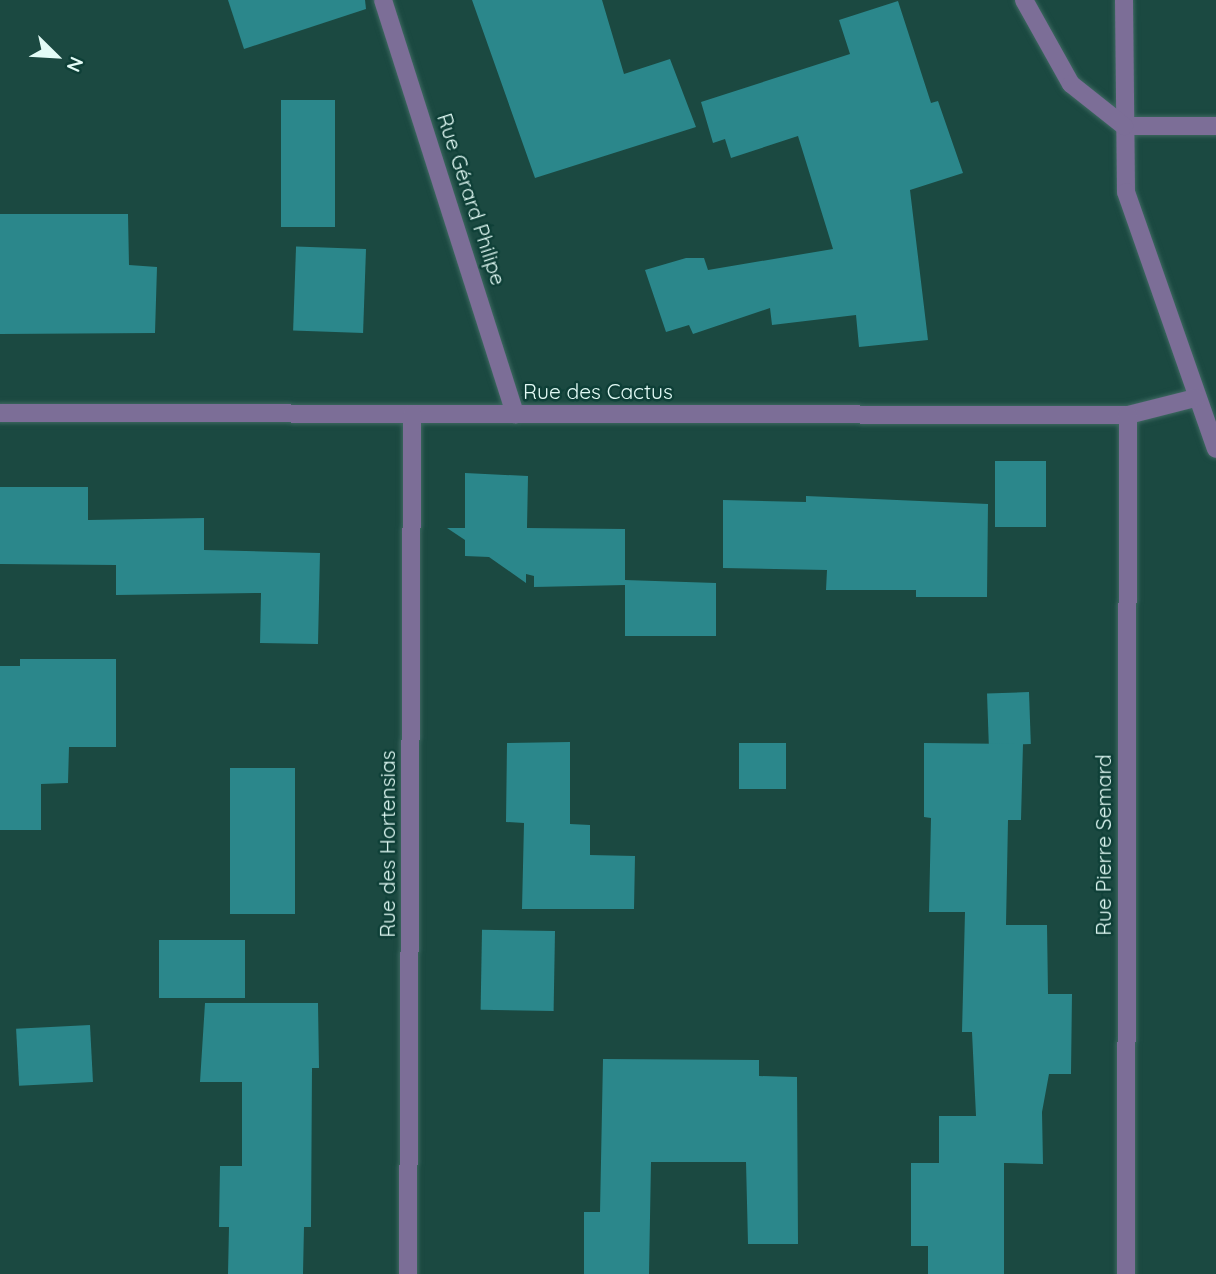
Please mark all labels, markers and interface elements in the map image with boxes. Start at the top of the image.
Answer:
north arrow [21,21,91,91]
text: N [61,53,89,76]
street label: Rue Gérard Philipe [432,110,512,288]
street label: Rue des Cactus [523,378,673,404]
street label: Rue des Hortensias [374,750,400,938]
street label: Rue Pierre Semard [1090,754,1116,936]

